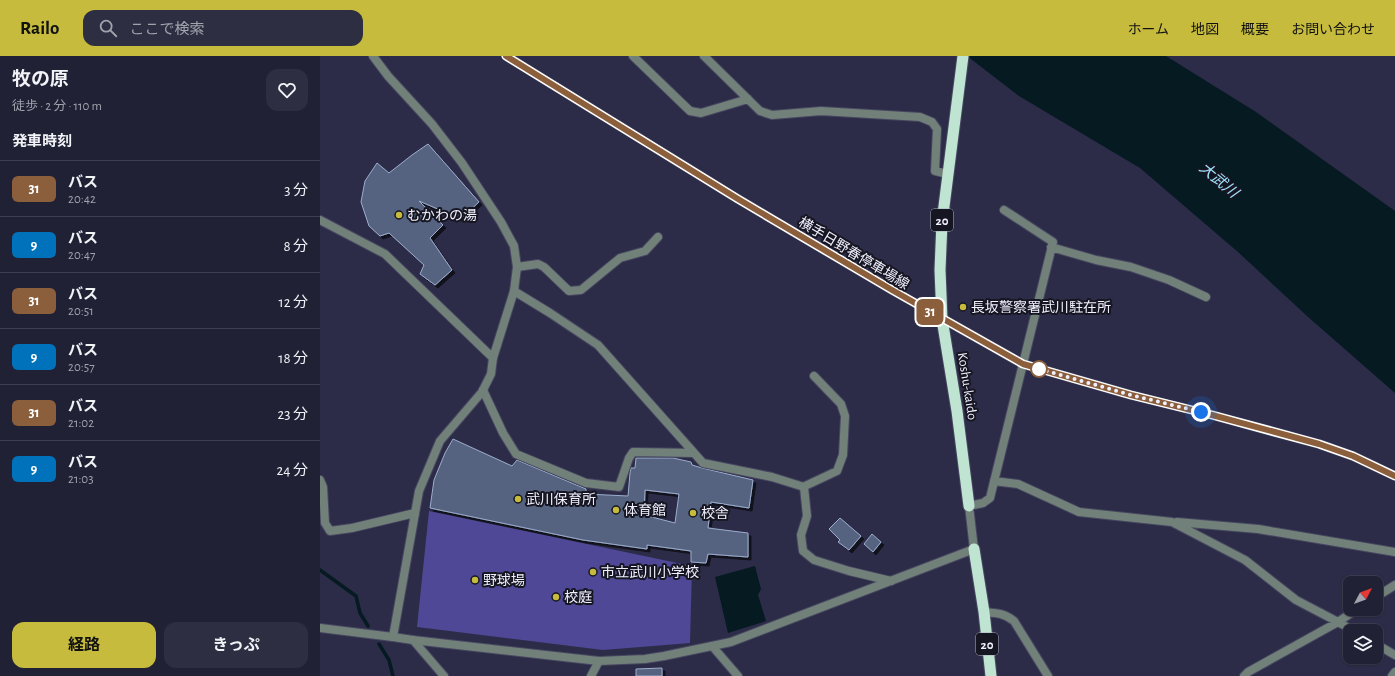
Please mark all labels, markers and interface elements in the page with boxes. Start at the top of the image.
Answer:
search box [83,10,363,46]
icon: search [97,17,119,39]
text: Railo [20,19,59,38]
text: ここで検索 [129,22,205,37]
text: ホーム [1127,23,1169,37]
text: 地図 [1191,23,1219,37]
text: 概要 [1241,23,1269,37]
text: お問い合わせ [1291,23,1375,37]
button: heart [266,69,308,111]
text: 牧の原 [12,70,69,89]
text: 徒歩 · 2 分 · 110 m [12,100,102,113]
text: 発車時刻 [12,134,72,149]
water label: 大武川 [1197,159,1243,202]
text: バス [68,175,98,190]
text: 31 [28,182,40,196]
text: 3 分 [284,183,308,198]
text: 20:42 [68,193,96,206]
place label: むかわの湯 [407,208,477,223]
road number: 20 [931,209,953,231]
marker: むかわの湯 [394,210,404,220]
street label: 横手日野春停車場線 [796,215,912,292]
text: バス [68,231,98,246]
text: 9 [31,238,37,252]
text: 8 分 [283,239,308,254]
text: 20:47 [68,249,95,262]
text: バス [68,287,98,302]
text: 31 [28,294,40,308]
text: 12 分 [279,295,308,310]
line badge: 31 [912,299,948,325]
place label: 長坂警察署武川駐在所 [971,300,1111,315]
marker: 長坂警察署武川駐在所 [958,302,968,312]
text: 20:51 [68,305,94,318]
text: 31 [924,305,936,319]
text: バス [68,343,98,358]
text: 9 [31,350,37,364]
text: 18 分 [278,351,308,366]
street label: Koshu-kaido [955,351,979,421]
unlabelled marker [1030,360,1048,378]
text: 20:57 [68,361,95,374]
text: バス [68,399,98,414]
your location [1191,402,1211,422]
text: 31 [28,406,40,420]
text: 23 分 [278,407,308,422]
text: 21:02 [68,417,94,430]
text: バス [68,455,98,470]
text: 9 [31,462,37,476]
text: 24 分 [276,463,308,478]
text: 21:03 [68,473,94,486]
place label: 武川保育所 [526,492,596,507]
marker: 武川保育所 [513,494,523,504]
place label: 体育館 [624,503,666,518]
marker: 体育館 [611,505,621,515]
place label: 校舎 [701,506,729,521]
marker: 校舎 [688,508,698,518]
place label: 市立武川小学校 [601,565,699,580]
marker: 市立武川小学校 [588,567,598,577]
place label: 野球場 [483,573,525,588]
marker: 野球場 [470,575,480,585]
north arrow [1343,576,1383,616]
map controls [1343,576,1383,664]
place label: 校庭 [564,590,592,605]
marker: 校庭 [551,592,561,602]
button: 経路 [12,622,156,668]
button: きっぷ [164,622,308,668]
button: layers [1343,624,1383,664]
road number: 20 [976,633,998,655]

